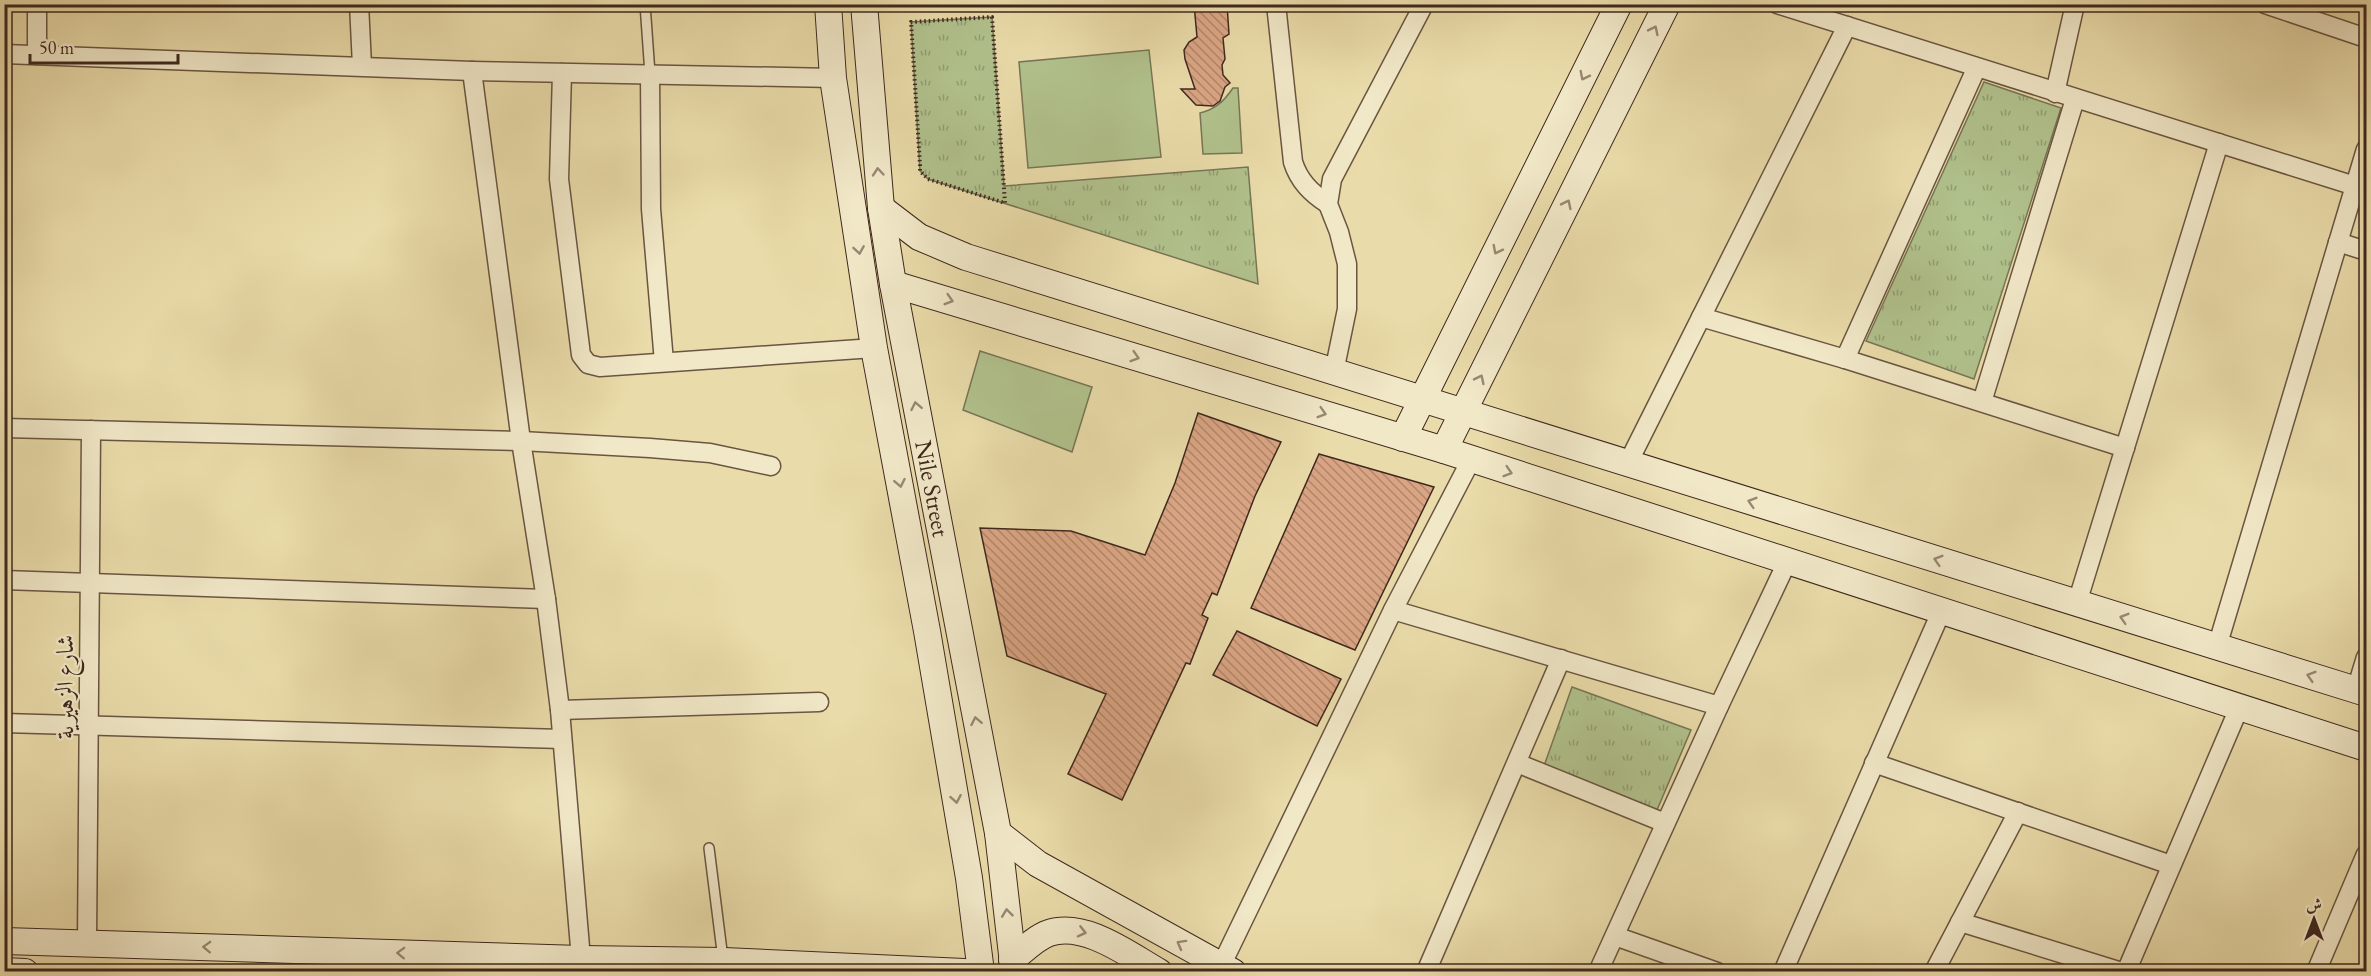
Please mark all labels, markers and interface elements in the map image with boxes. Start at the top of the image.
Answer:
one-way arrow [1647,25,1658,36]
scale bar [30,27,178,65]
text: 50 m [39,36,74,59]
one-way arrow [1579,69,1591,80]
one-way arrow [872,167,885,176]
one-way arrow [1560,200,1571,211]
one-way arrow [1492,244,1504,255]
one-way arrow [853,245,865,254]
one-way arrow [943,293,954,305]
one-way arrow [1129,350,1140,362]
one-way arrow [1473,374,1485,385]
one-way arrow [910,401,923,411]
one-way arrow [1316,406,1327,418]
street label: Nile Street [908,438,957,540]
one-way arrow [1502,464,1513,477]
one-way arrow [893,478,906,488]
one-way arrow [1747,497,1758,509]
one-way arrow [1933,555,1944,567]
one-way arrow [2120,613,2130,625]
street label: شارع الزهيرية [49,635,85,739]
one-way arrow [2306,671,2317,683]
one-way arrow [970,716,983,726]
one-way arrow [949,795,961,804]
north arrow [2284,889,2344,949]
text: ش [2306,894,2322,915]
one-way arrow [1001,909,1014,918]
one-way arrow [1077,925,1087,938]
one-way arrow [1177,940,1187,951]
one-way arrow [202,941,211,953]
one-way arrow [397,947,406,959]

